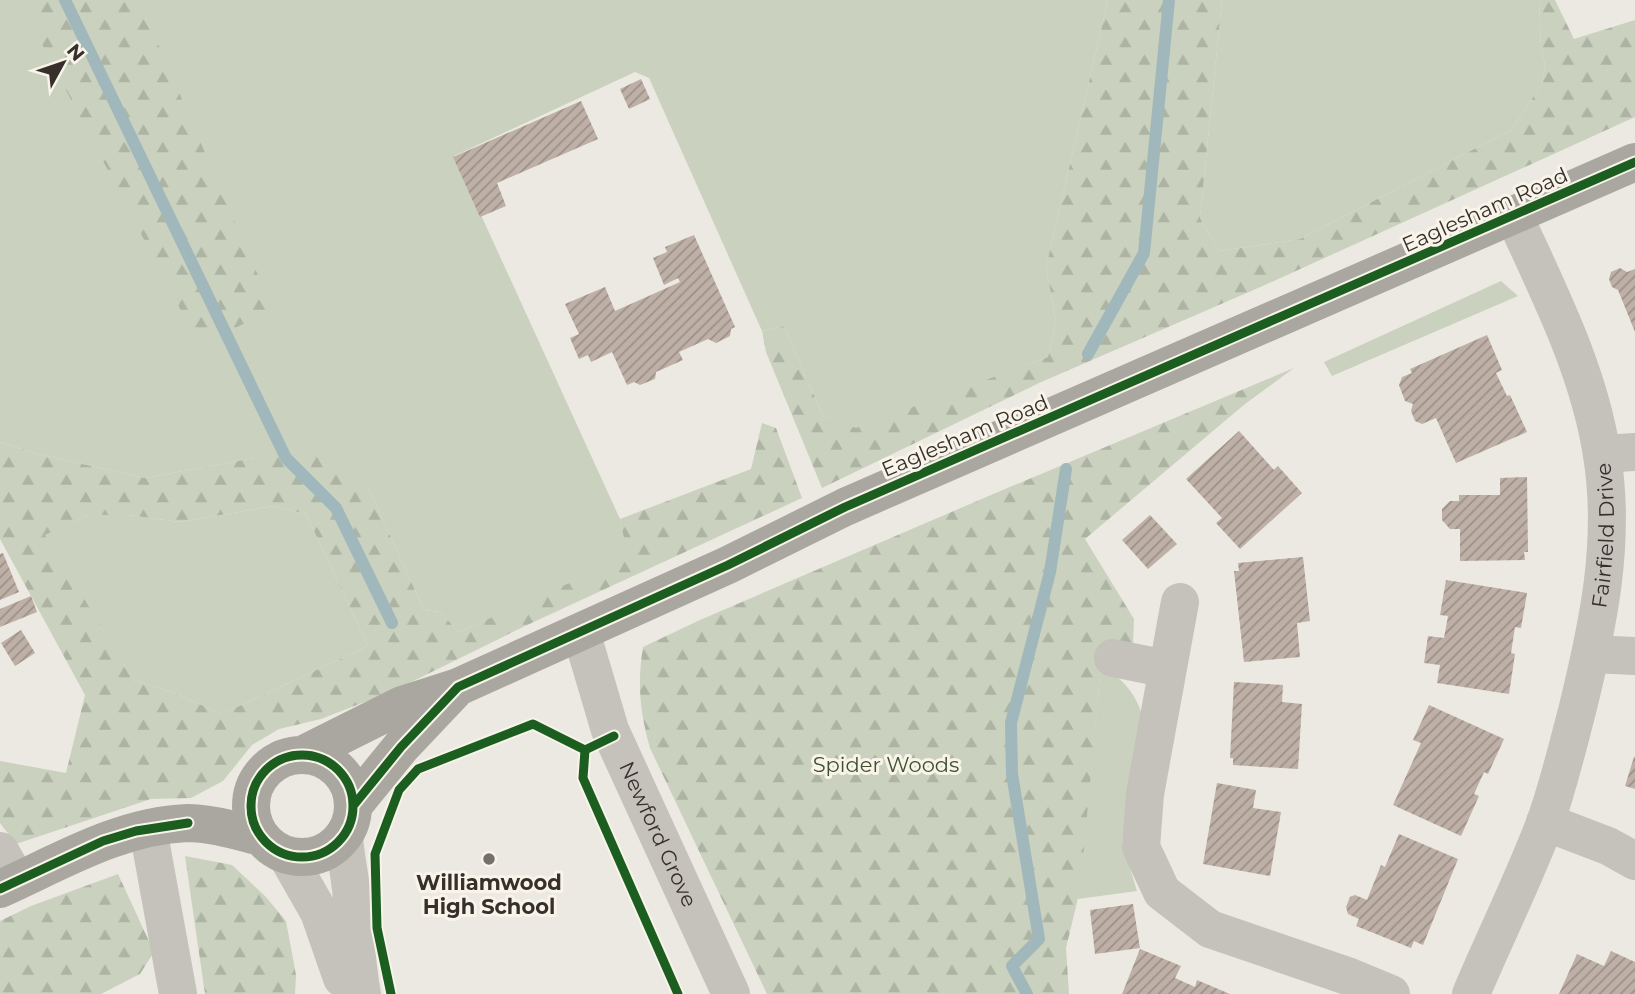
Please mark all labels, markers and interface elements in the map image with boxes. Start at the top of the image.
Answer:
north arrow [28,28,98,98]
text: N [62,39,89,66]
street label: Eaglesham Road [1398,162,1571,257]
street label: Eaglesham Road [878,389,1052,482]
street label: Fairfield Drive [1586,462,1619,610]
park label: Spider Woods [813,752,959,777]
street label: Newford Grove [614,758,702,911]
marker: Williamwood High School [481,851,497,867]
place label: Williamwood High School [416,870,562,919]

